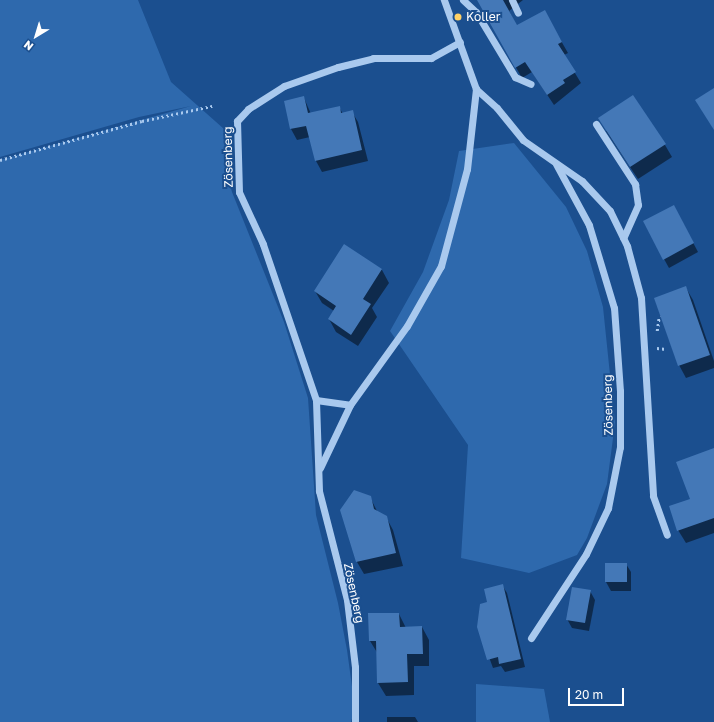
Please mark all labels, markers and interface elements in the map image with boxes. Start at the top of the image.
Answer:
place label: Koller [466,10,500,24]
marker: Koller [453,12,463,22]
north arrow [16,16,56,56]
text: N [21,38,36,54]
street label: Zösenberg [220,126,236,188]
street label: Zösenberg [600,374,616,436]
street label: Zösenberg [341,562,367,624]
scale bar [570,680,626,706]
text: 20 m [575,687,603,702]

